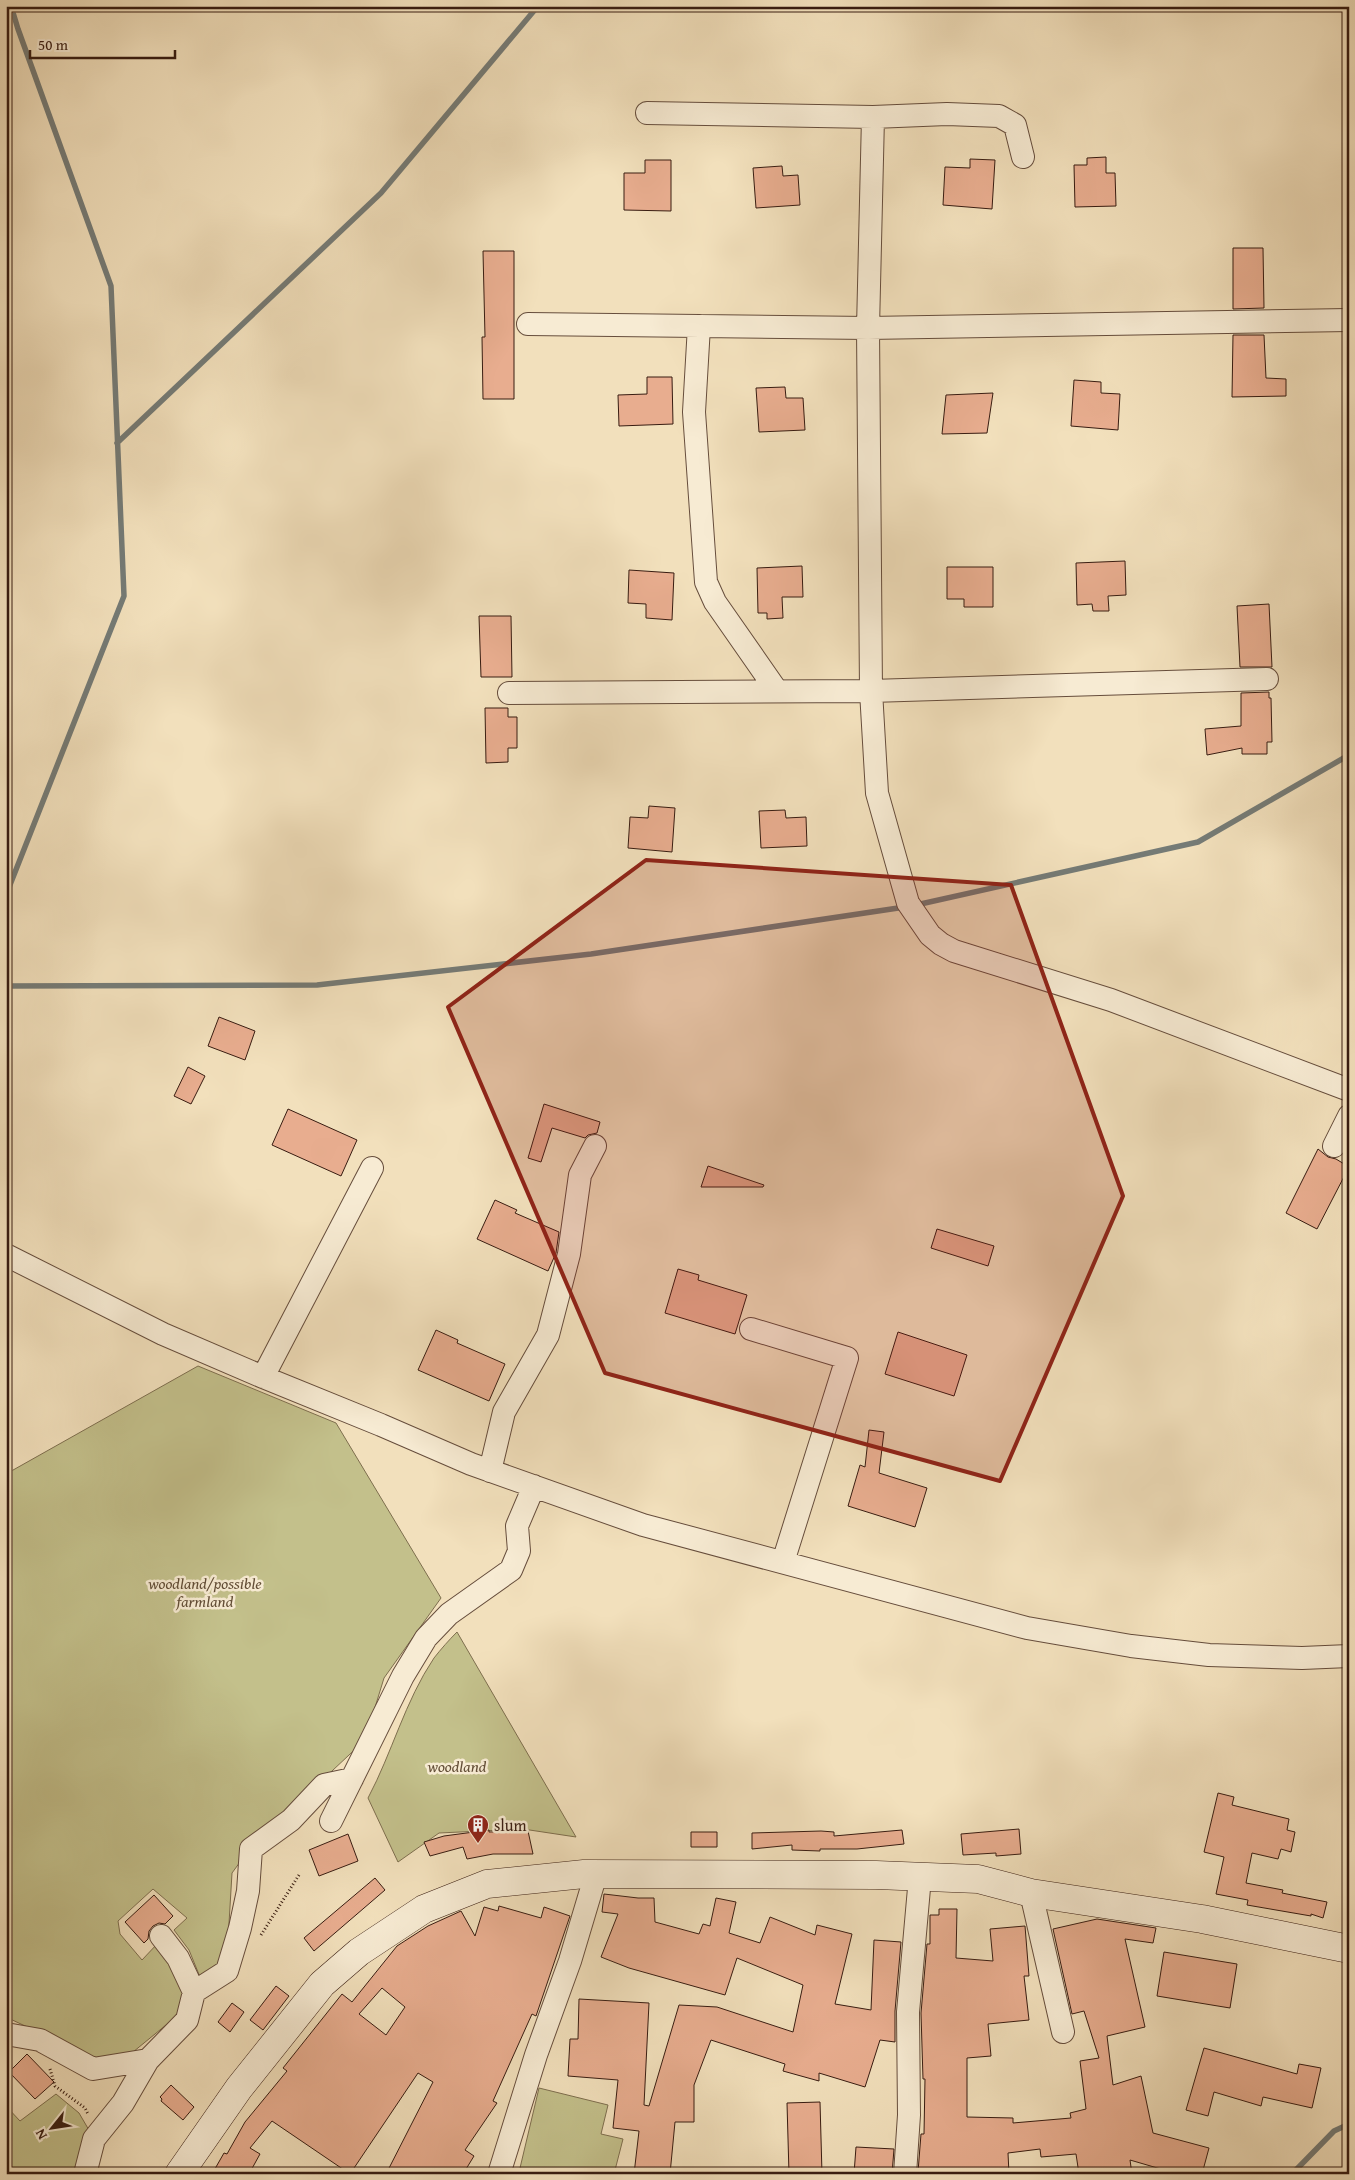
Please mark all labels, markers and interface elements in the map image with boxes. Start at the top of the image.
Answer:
scale bar [30,28,175,60]
text: 50 m [38,34,69,55]
park label: woodland/possible farmland [147,1571,262,1613]
park label: woodland [427,1754,487,1778]
building icon: slum [466,1813,490,1844]
place label: slum [494,1813,527,1837]
north arrow [28,2102,78,2152]
text: N [29,2125,52,2144]

